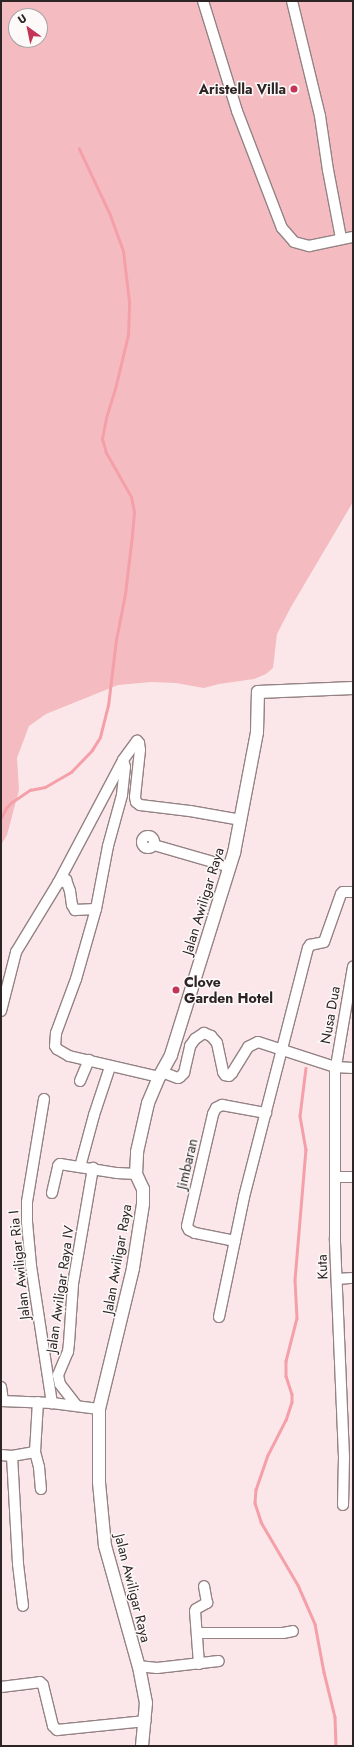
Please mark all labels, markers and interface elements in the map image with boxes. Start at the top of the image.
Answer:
north arrow [8,8,48,48]
text: U [14,10,30,28]
place label: Aristella Villa [199,81,286,97]
marker: Aristella Villa [289,84,299,94]
street label: Jalan Awiligar Raya [179,845,227,957]
place label: Clove Garden Hotel [184,974,273,1006]
marker: Clove Garden Hotel [171,985,181,995]
street label: Nusa Dua [317,985,343,1045]
street label: Jimbaran [173,1137,201,1191]
street label: Jalan Awiligar Raya [99,1203,135,1315]
street label: Jalan Awiligar Ria I [5,1210,33,1320]
street label: Jalan Awiligar Raya IV [43,1224,77,1354]
street label: Kuta [313,1254,331,1280]
street label: Jalan Awiligar Raya [111,1532,155,1644]

